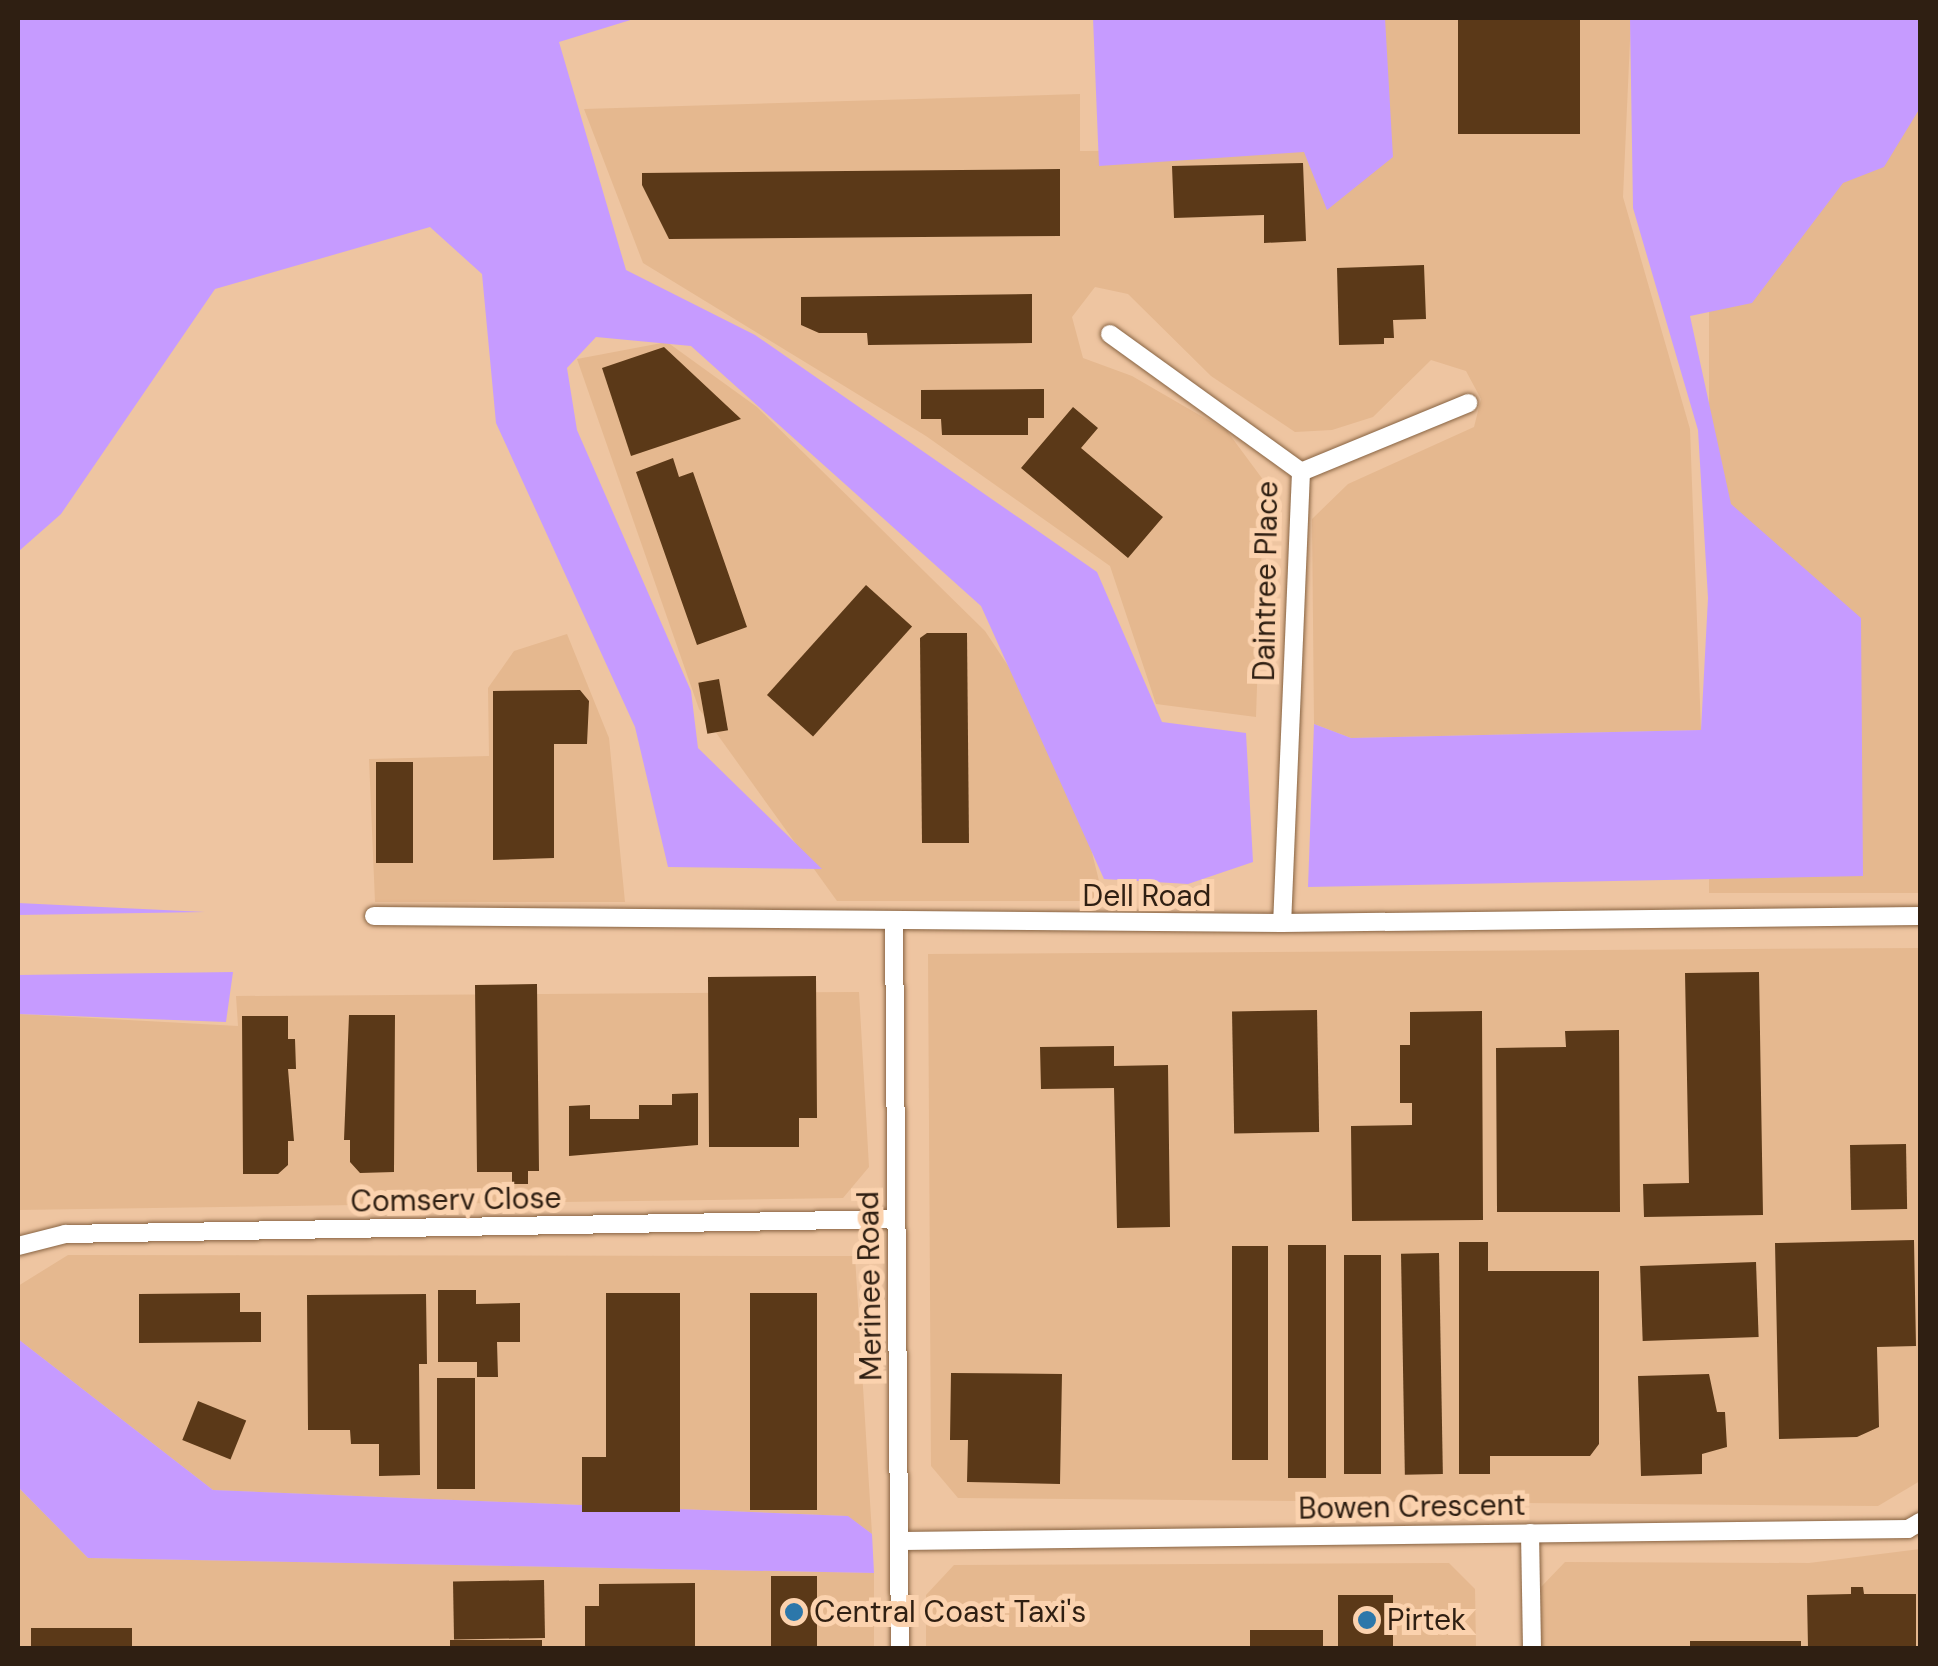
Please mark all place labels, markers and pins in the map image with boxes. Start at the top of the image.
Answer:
place label: Central Coast Taxi's [814,1594,1086,1630]
marker: Central Coast Taxi's [783,1601,805,1623]
place label: Pirtek [1387,1602,1466,1638]
marker: Pirtek [1356,1609,1378,1631]

